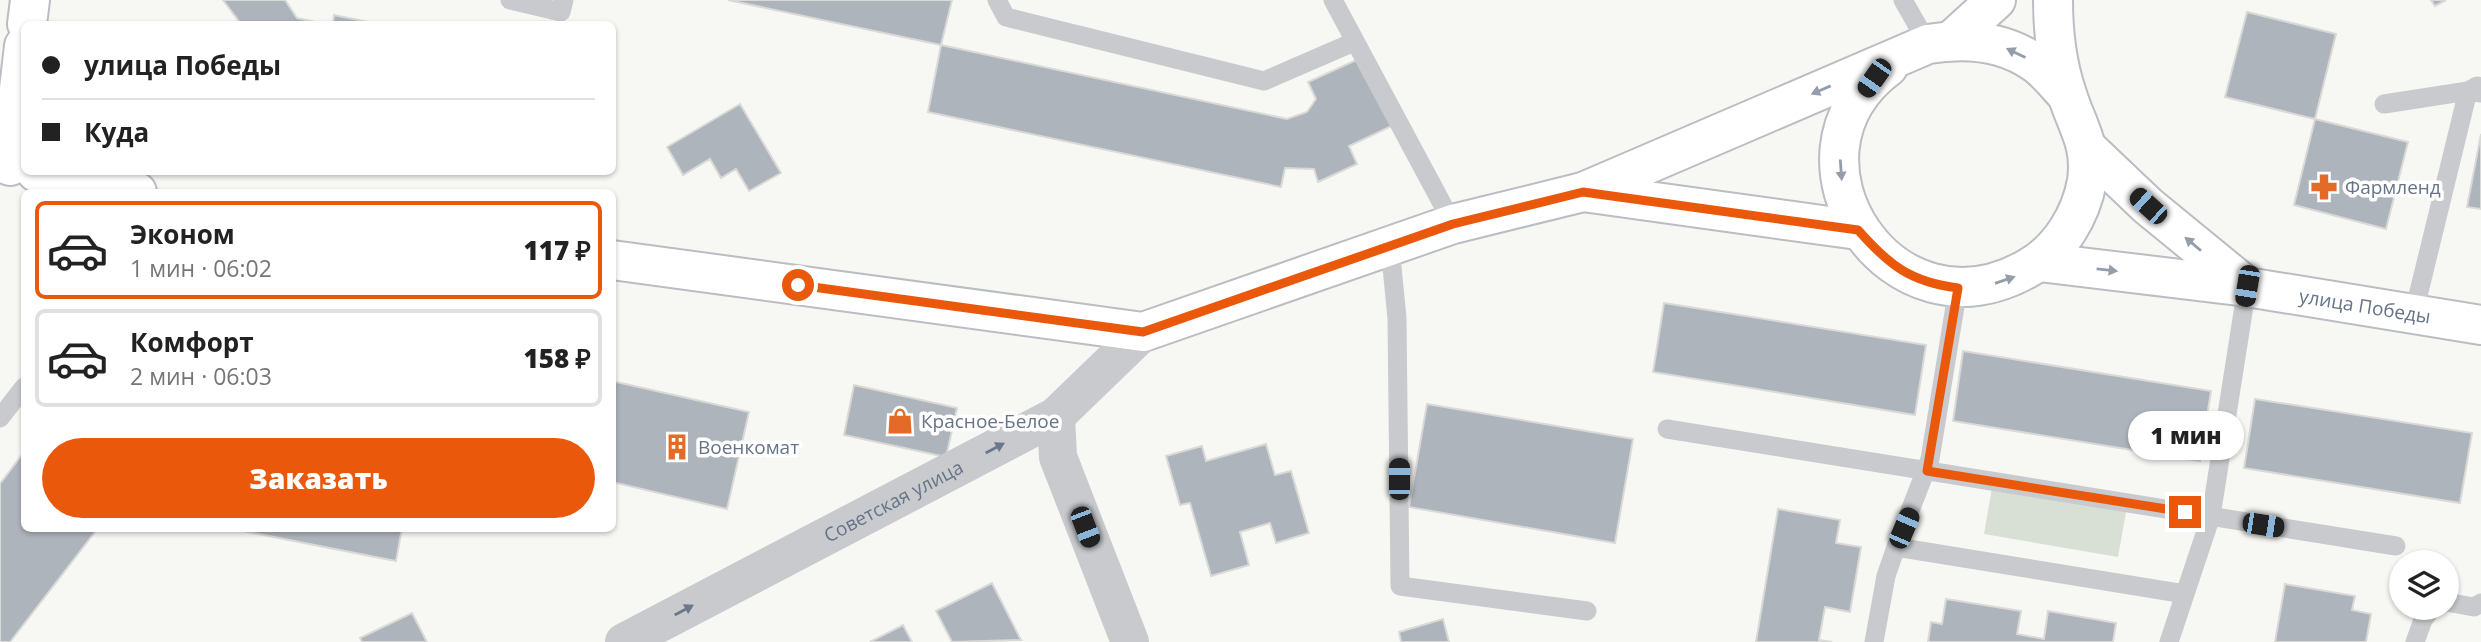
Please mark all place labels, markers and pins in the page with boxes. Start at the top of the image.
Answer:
pharmacy icon: Фармленд [2309,172,2339,202]
place label: Фармленд [2345,174,2441,200]
shop icon: Красное-Белое [885,406,915,436]
place label: Красное-Белое [921,408,1059,434]
building icon: Военкомат [662,432,692,462]
place label: Военкомат [698,434,799,460]

